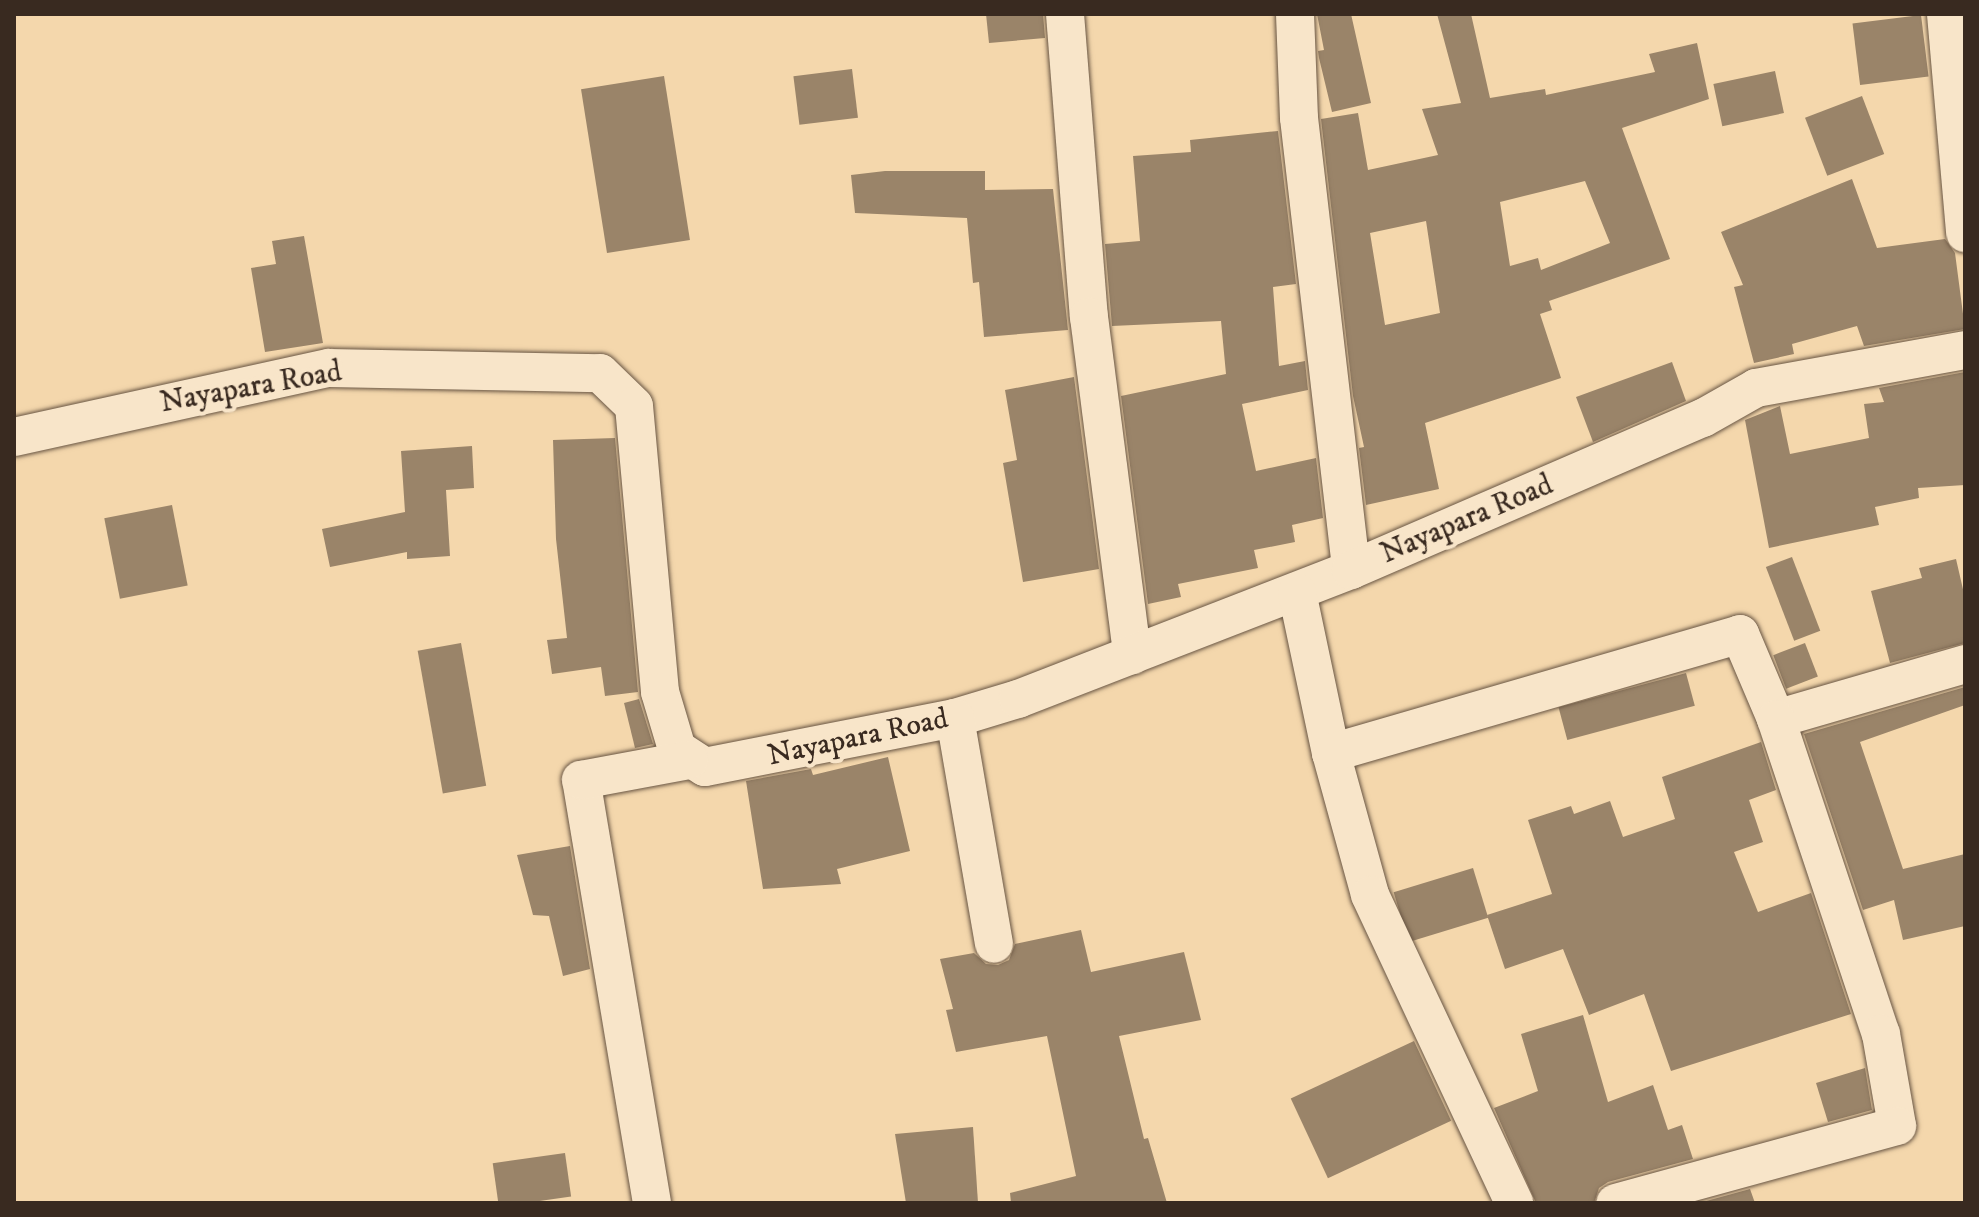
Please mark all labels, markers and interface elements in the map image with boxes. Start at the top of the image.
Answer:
street label: Nayapara Road [157,354,345,422]
street label: Nayapara Road [1375,468,1559,572]
street label: Nayapara Road [764,701,952,775]

